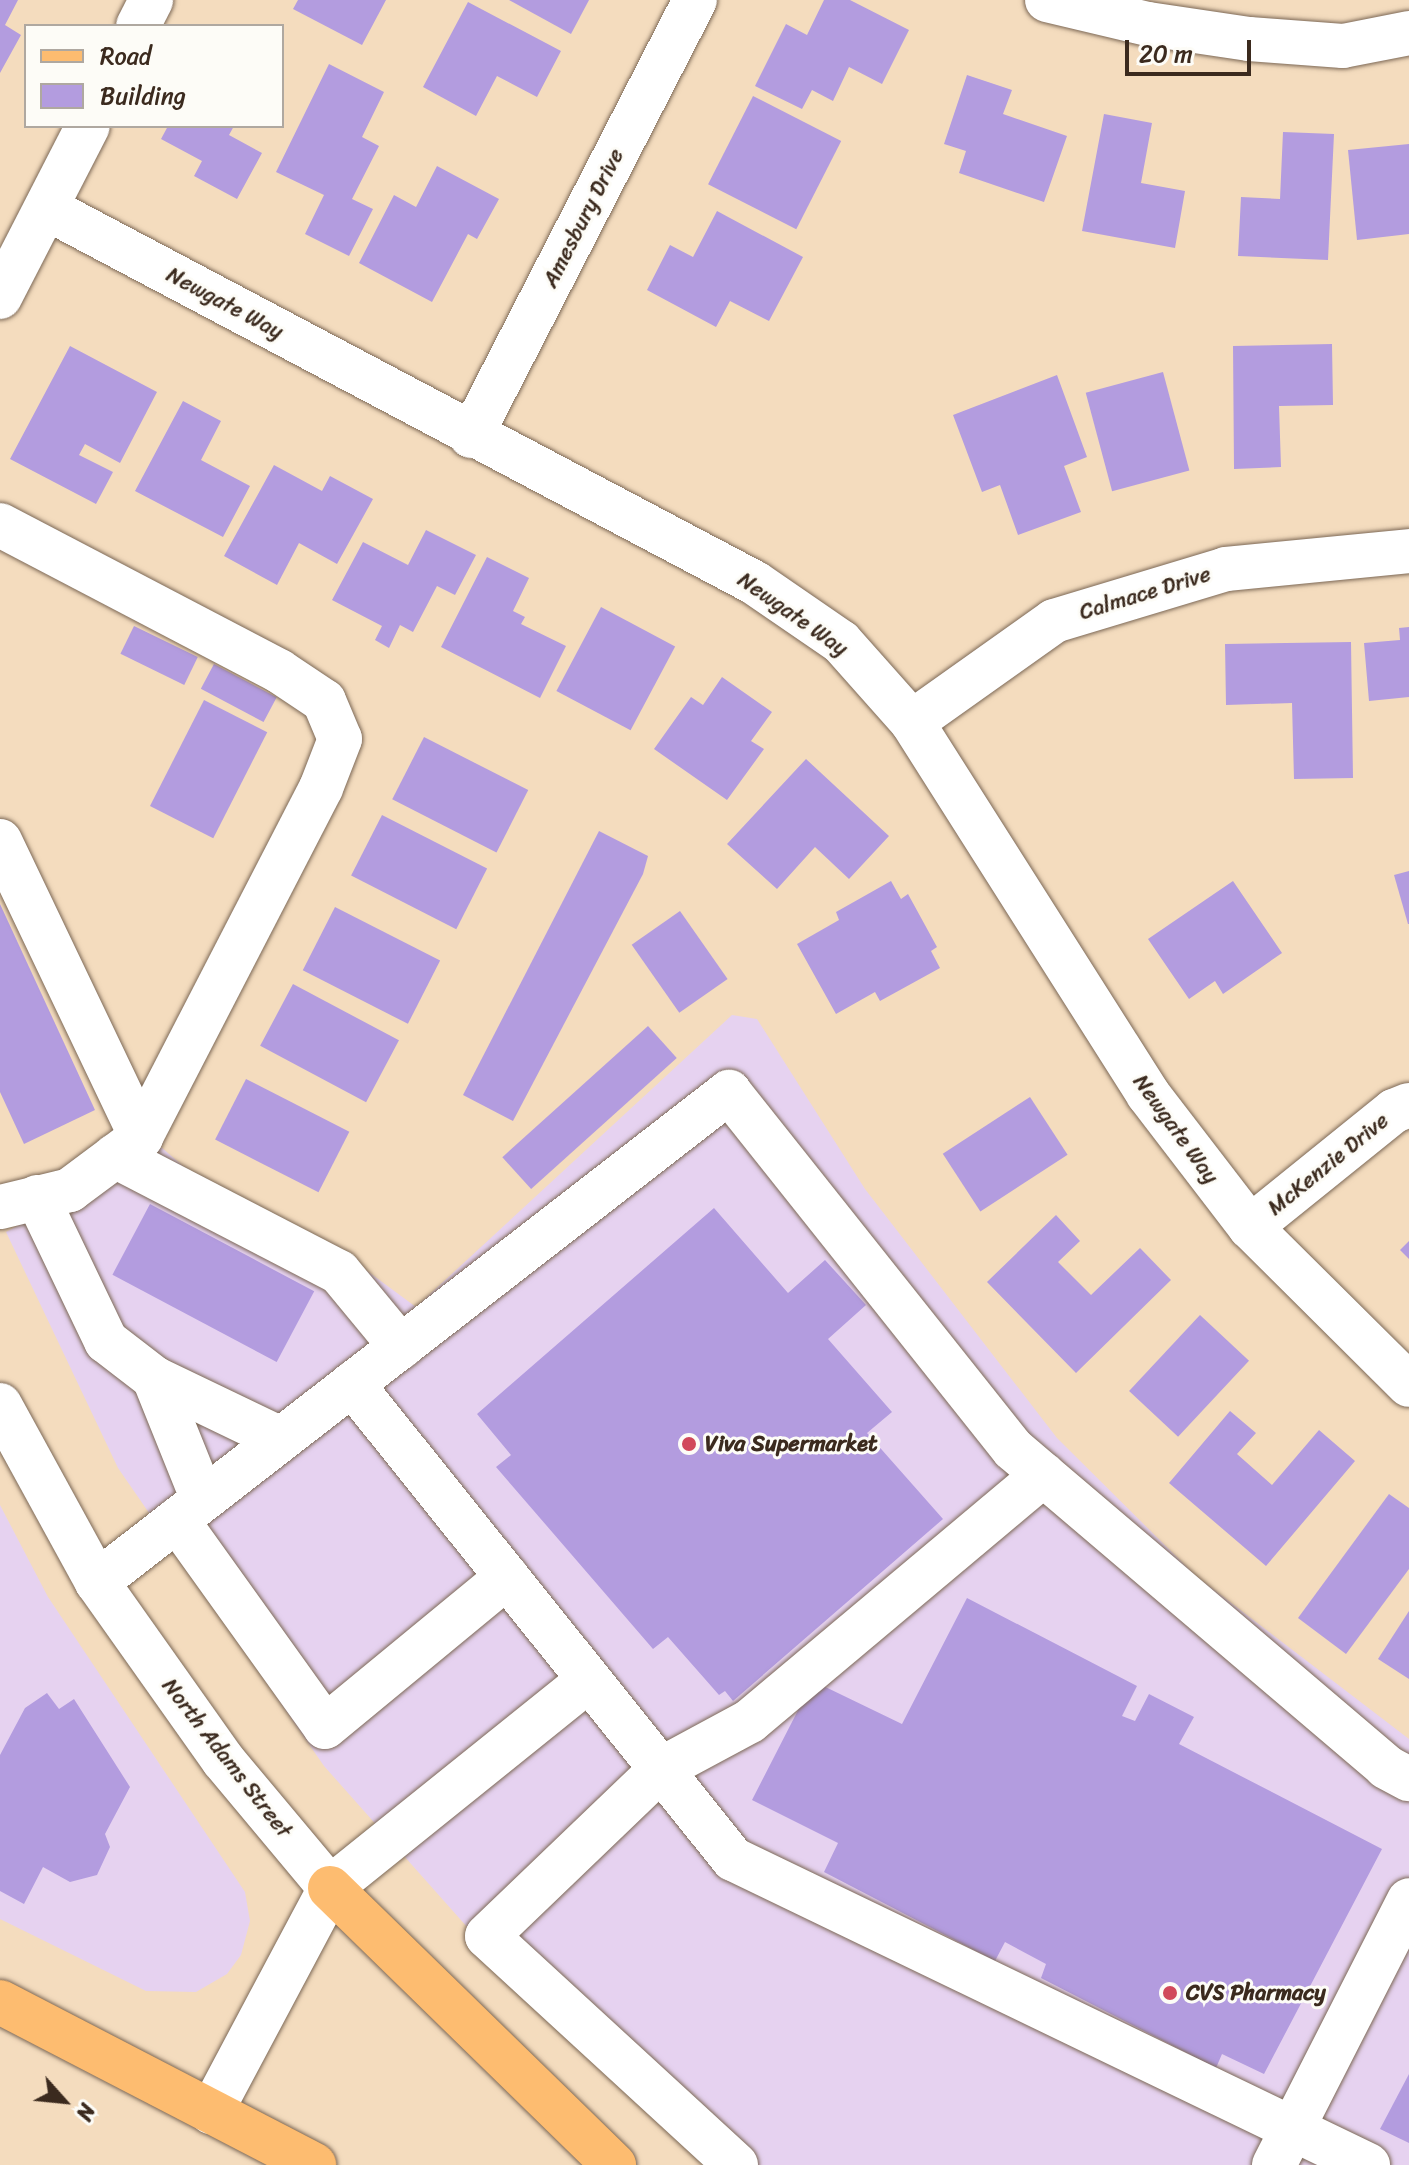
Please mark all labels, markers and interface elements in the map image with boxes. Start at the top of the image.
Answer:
legend [24,24,284,128]
scale bar [1129,24,1255,74]
text: 20 m [1139,33,1193,75]
text: Road [100,35,151,77]
text: Building [100,75,186,117]
street label: Amesbury Drive [537,144,629,292]
street label: Newgate Way [162,261,288,345]
street label: Calmace Drive [1076,560,1214,626]
street label: Newgate Way [733,566,853,662]
street label: Newgate Way [1128,1069,1224,1189]
street label: McKenzie Drive [1262,1107,1394,1221]
place label: Viva Supermarket [705,1431,878,1457]
marker: Viva Supermarket [680,1435,698,1453]
street label: North Adams Street [157,1673,297,1843]
place label: CVS Pharmacy [1186,1980,1326,2006]
marker: CVS Pharmacy [1161,1984,1179,2002]
north arrow [24,2061,104,2141]
text: N [65,2096,107,2128]

